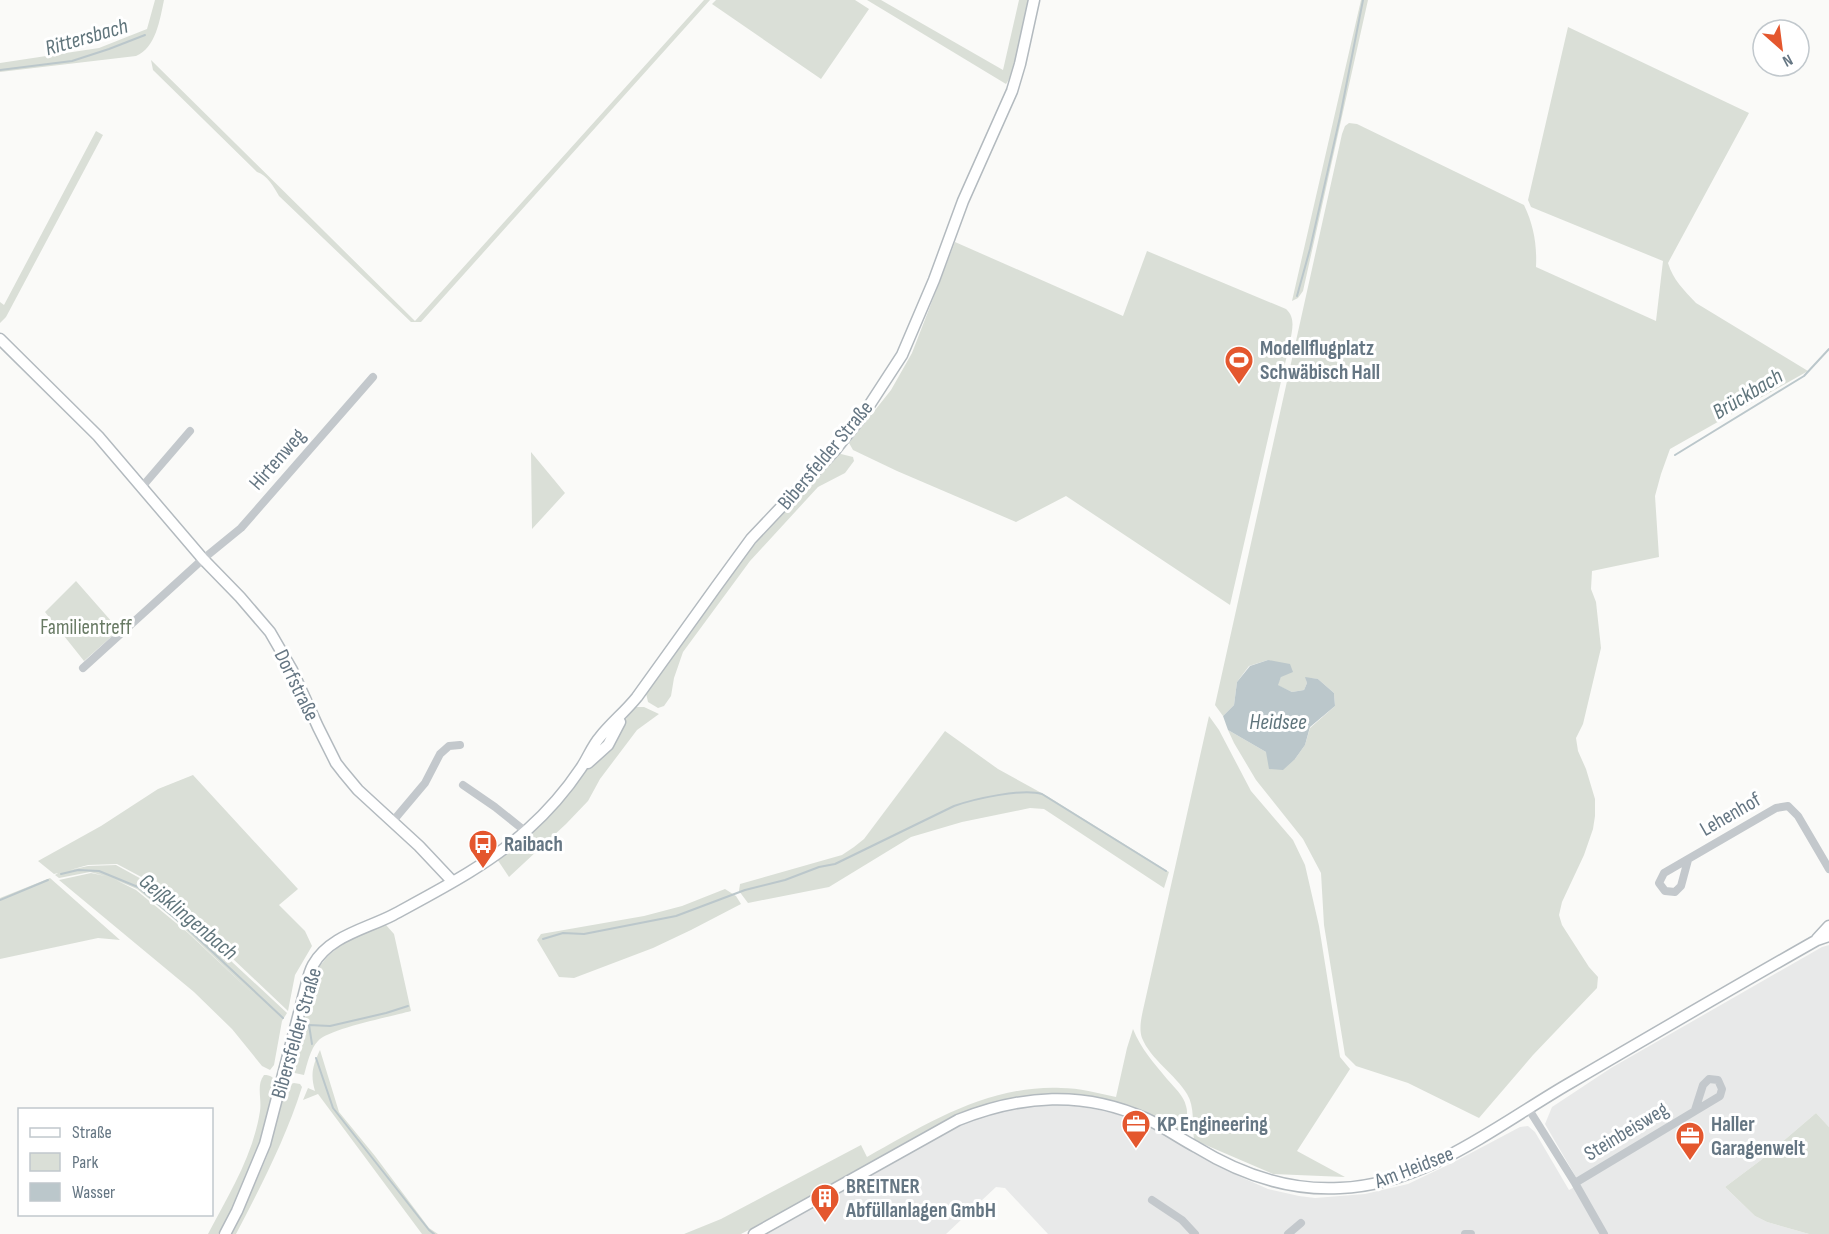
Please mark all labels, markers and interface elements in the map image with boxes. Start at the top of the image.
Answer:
water label: Rittersbach [42,13,131,62]
north arrow [1751,18,1811,78]
text: N [1779,50,1796,70]
place label: Modellflugplatz Schwäbisch Hall [1260,336,1380,385]
sports icon: Modellflugplatz Schwäbisch Hall [1223,344,1255,386]
water label: Brückbach [1708,363,1788,426]
street label: Bibersfelder Straße [773,396,878,515]
street label: Hirtenweg [244,424,311,495]
park label: Familientreff [40,615,133,640]
street label: Dorfstraße [269,645,325,725]
water label: Heidsee [1249,709,1307,736]
street label: Lehenhof [1695,787,1766,842]
bus stop icon: Raibach [467,828,499,870]
place label: Raibach [504,832,563,857]
water label: Geißklingenbach [133,868,243,966]
street label: Bibersfelder Straße [266,965,327,1101]
street label: Steinbeisweg [1580,1097,1673,1166]
legend [18,1108,213,1216]
office icon: KP Engineering [1120,1108,1152,1150]
place label: KP Engineering [1157,1112,1268,1137]
place label: Haller Garagenwelt [1711,1112,1805,1161]
office icon: Haller Garagenwelt [1674,1120,1706,1162]
text: Straße [72,1122,112,1143]
street label: Am Heidsee [1370,1141,1457,1194]
text: Park [72,1152,98,1173]
place label: BREITNER Abfüllanlagen GmbH [845,1174,996,1223]
text: Wasser [72,1182,115,1203]
building icon: BREITNER Abfüllanlagen GmbH [809,1182,841,1224]

